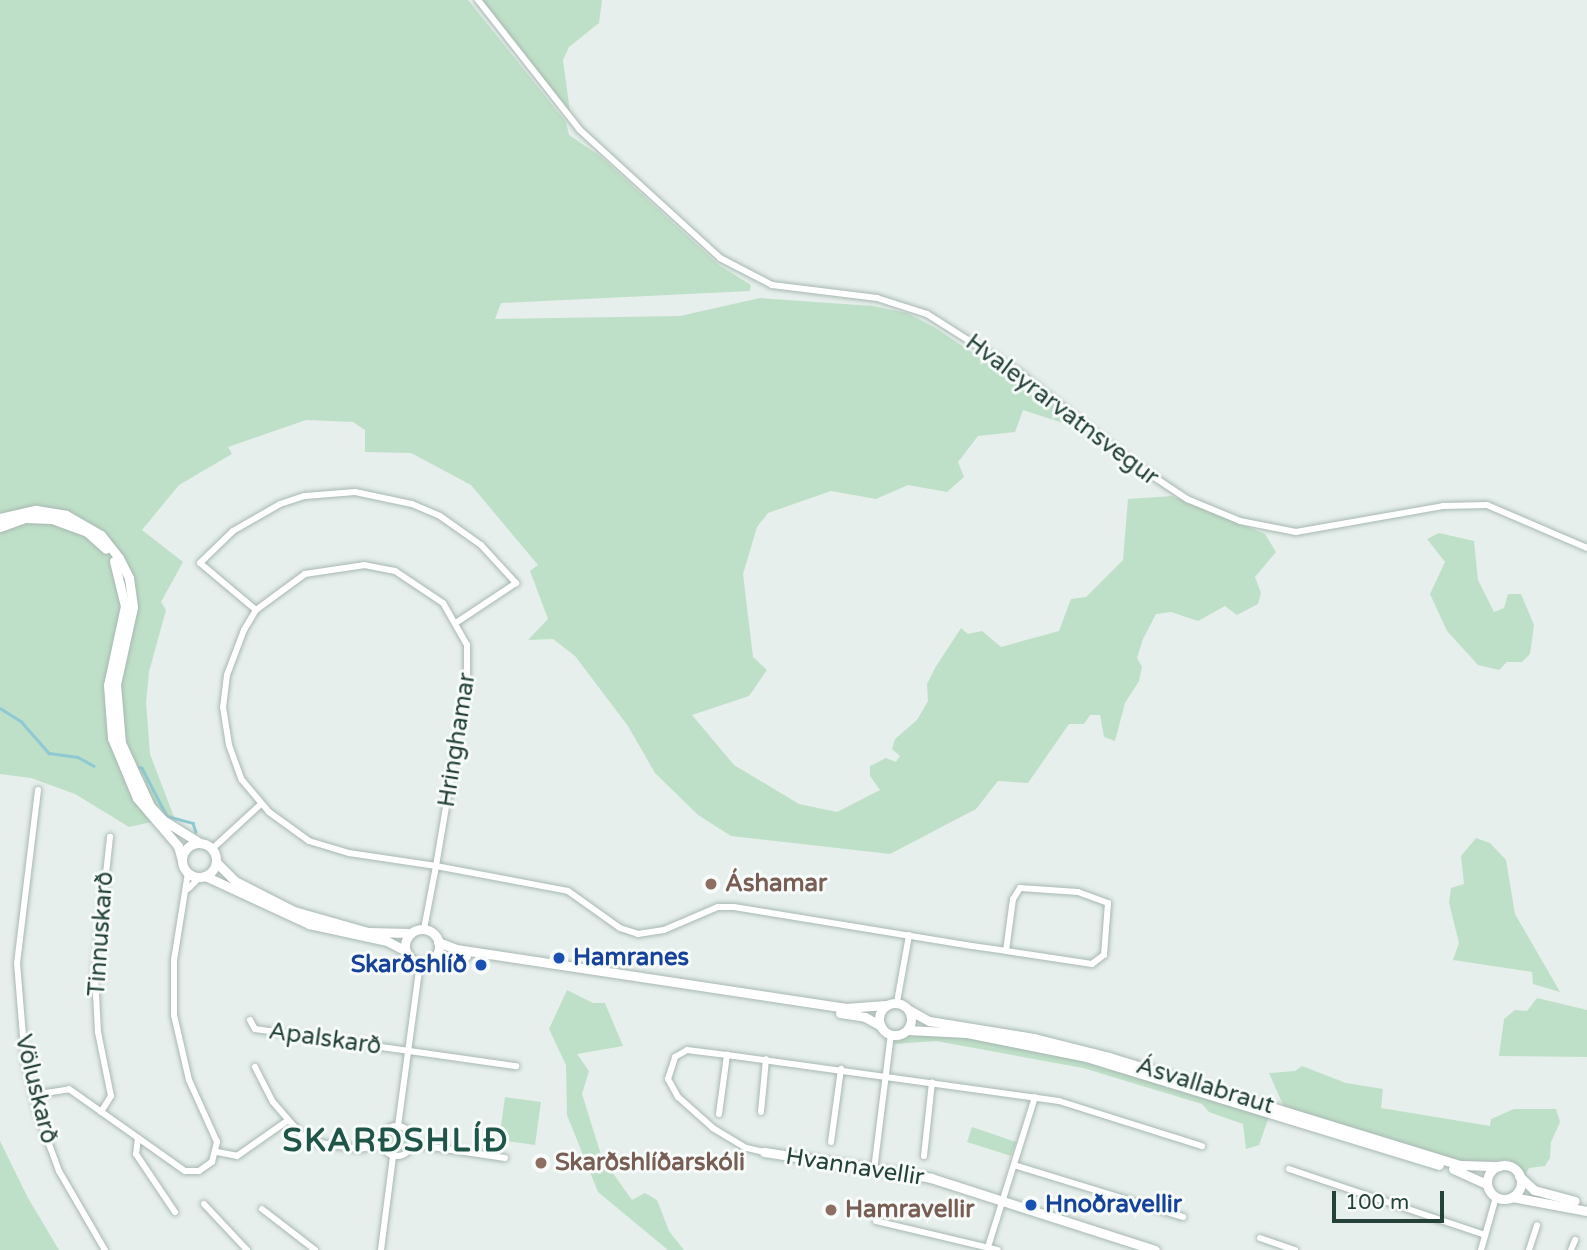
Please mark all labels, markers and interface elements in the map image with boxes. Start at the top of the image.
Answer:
street label: Hvaleyrarvatnsvegur [960,328,1164,492]
street label: Hringhamar [432,671,482,809]
place label: Áshamar [725,870,827,898]
street label: Tinnuskarð [82,871,120,997]
marker: Áshamar [703,876,719,892]
place label: Hamranes [573,944,689,972]
marker: Hamranes [551,950,567,966]
place label: Skarðshlíð [351,951,467,979]
marker: Skarðshlíð [473,957,489,973]
street label: Apalskarð [267,1017,383,1061]
street label: Völuskarð [9,1031,63,1147]
street label: Ásvallabraut [1133,1051,1277,1121]
district label: SKARÐSHLÍÐ [284,1122,508,1160]
street label: Hvannavellir [784,1142,926,1192]
place label: Skarðshlíðarskóli [555,1149,745,1177]
marker: Skarðshlíðarskóli [533,1155,549,1171]
scale bar [1335,1176,1447,1220]
text: 100 m [1345,1190,1409,1215]
place label: Hnoðravellir [1045,1191,1182,1219]
place label: Hamravellir [845,1196,974,1224]
marker: Hnoðravellir [1023,1197,1039,1213]
marker: Hamravellir [823,1202,839,1218]

